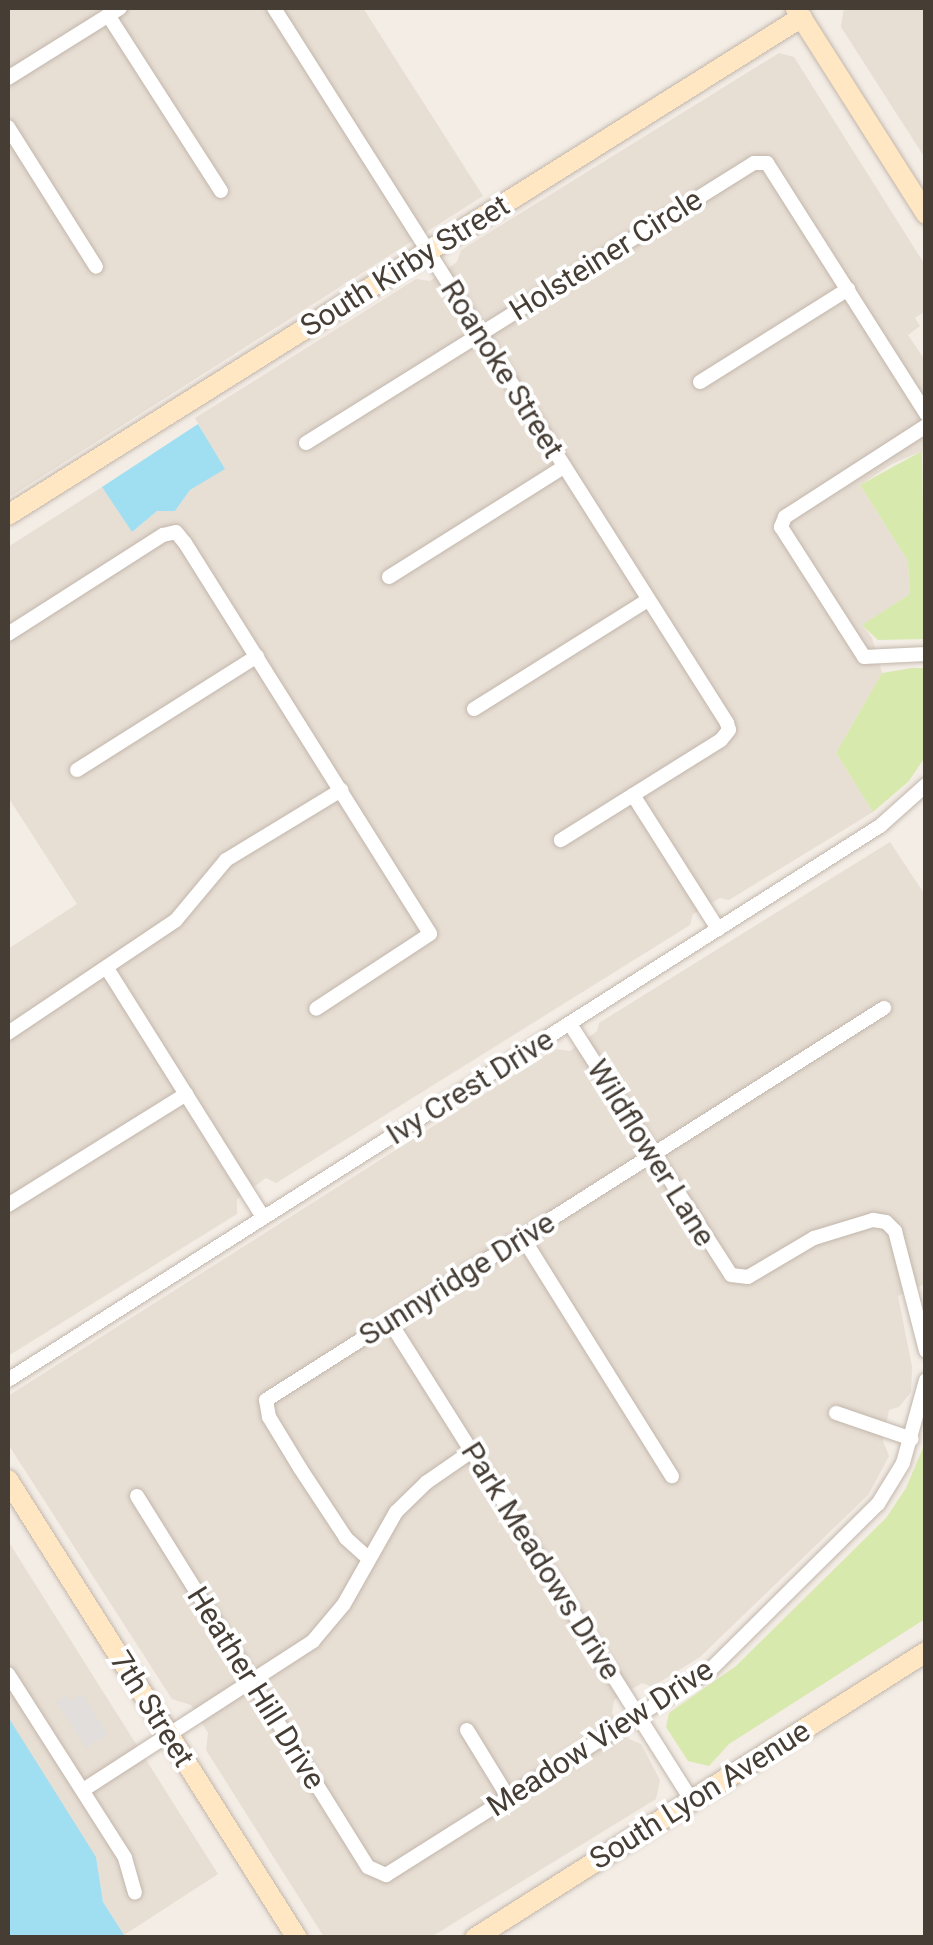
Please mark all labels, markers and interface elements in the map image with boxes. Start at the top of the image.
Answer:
street label: Holsteiner Circle [503,181,709,329]
street label: South Kirby Street [294,187,516,345]
street label: Roanoke Street [433,273,571,465]
street label: Ivy Crest Drive [380,1021,560,1153]
street label: Wildflower Lane [579,1053,723,1253]
street label: Sunnyridge Drive [353,1204,561,1354]
street label: Park Meadows Drive [453,1436,629,1686]
street label: Heather Hill Drive [179,1580,333,1796]
street label: 7th Street [102,1644,202,1774]
street label: Meadow View Drive [480,1652,720,1824]
street label: South Lyon Avenue [583,1713,817,1877]

